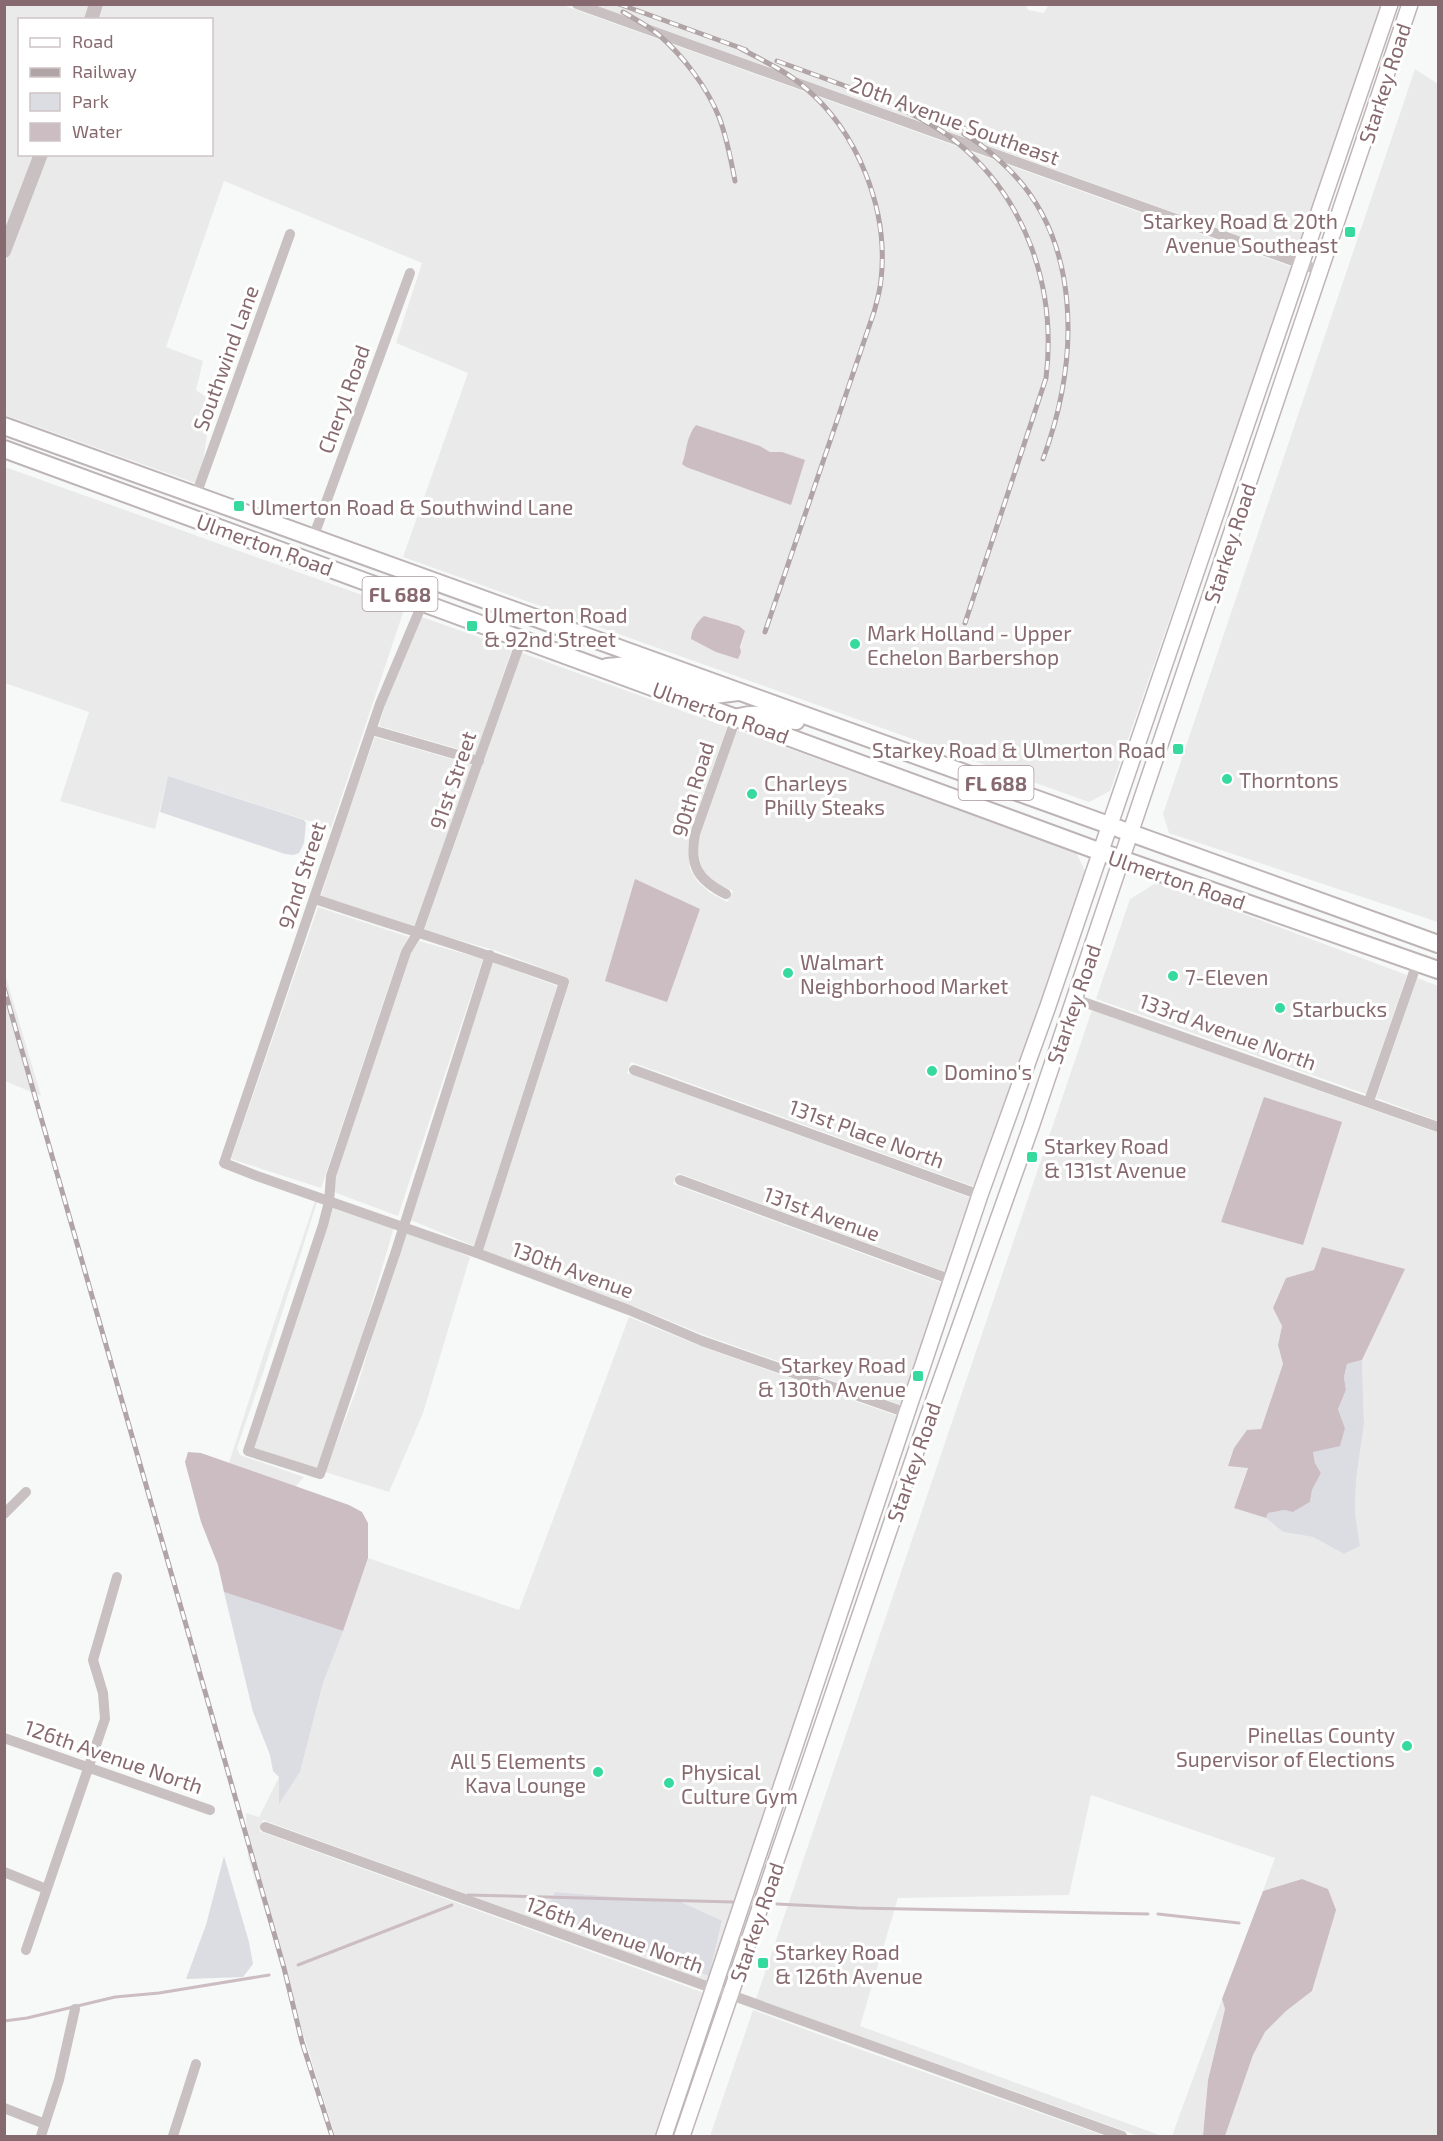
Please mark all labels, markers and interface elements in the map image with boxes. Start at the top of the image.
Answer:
legend [18,18,213,156]
street label: Starkey Road [1353,20,1415,146]
text: Road [72,30,113,52]
text: Railway [72,60,137,82]
street label: 20th Avenue Southeast [847,70,1063,170]
text: Park [72,90,109,112]
text: Water [72,120,122,142]
place label: Starkey Road & 20th Avenue Southeast [1143,208,1338,257]
marker: Starkey Road & 20th Avenue Southeast [1343,225,1357,239]
street label: Southwind Lane [187,282,263,434]
street label: Cheryl Road [312,341,374,457]
street label: Starkey Road [1198,480,1260,606]
place label: Ulmerton Road & Southwind Lane [251,494,573,519]
marker: Ulmerton Road & Southwind Lane [232,499,246,513]
street label: Ulmerton Road [193,508,337,580]
road number: FL 688 [362,577,438,611]
place label: Ulmerton Road & 92nd Street [484,602,628,651]
marker: Ulmerton Road & 92nd Street [465,619,479,633]
place label: Mark Holland - Upper Echelon Barbershop [867,620,1072,669]
marker: Mark Holland - Upper Echelon Barbershop [848,637,862,651]
street label: Ulmerton Road [649,676,793,748]
street label: 91st Street [424,728,480,832]
place label: Starkey Road & Ulmerton Road [872,737,1166,762]
street label: 90th Road [666,739,718,839]
marker: Starkey Road & Ulmerton Road [1171,742,1185,756]
road number: FL 688 [958,766,1034,800]
place label: Thorntons [1239,767,1339,792]
place label: Charleys Philly Steaks [764,770,885,819]
marker: Thorntons [1220,772,1234,786]
marker: Charleys Philly Steaks [745,787,759,801]
street label: 92nd Street [272,818,330,932]
street label: Ulmerton Road [1105,844,1249,914]
street label: Starkey Road [1041,941,1105,1067]
place label: Walmart Neighborhood Market [800,949,1008,998]
place label: 7-Eleven [1185,964,1268,989]
marker: Walmart Neighborhood Market [781,966,795,980]
marker: 7-Eleven [1166,969,1180,983]
street label: 133rd Avenue North [1136,987,1320,1075]
place label: Starbucks [1292,996,1387,1021]
marker: Starbucks [1273,1001,1287,1015]
place label: Domino's [944,1059,1032,1084]
marker: Domino's [925,1064,939,1078]
street label: 131st Place North [786,1093,948,1173]
place label: Starkey Road & 131st Avenue [1044,1133,1187,1182]
marker: Starkey Road & 131st Avenue [1025,1150,1039,1164]
street label: 131st Avenue [761,1180,883,1246]
street label: 130th Avenue [509,1235,637,1303]
place label: Starkey Road & 130th Avenue [758,1352,906,1401]
marker: Starkey Road & 130th Avenue [911,1369,925,1383]
street label: Starkey Road [881,1399,945,1525]
street label: 126th Avenue North [22,1714,206,1798]
place label: Pinellas County Supervisor of Elections [1176,1722,1395,1771]
marker: Pinellas County Supervisor of Elections [1400,1739,1414,1753]
place label: All 5 Elements Kava Lounge [451,1748,586,1797]
place label: Physical Culture Gym [681,1759,798,1808]
marker: All 5 Elements Kava Lounge [591,1765,605,1779]
marker: Physical Culture Gym [662,1776,676,1790]
street label: Starkey Road [724,1859,788,1985]
street label: 126th Avenue North [523,1890,707,1978]
place label: Starkey Road & 126th Avenue [775,1939,923,1988]
marker: Starkey Road & 126th Avenue [756,1956,770,1970]

